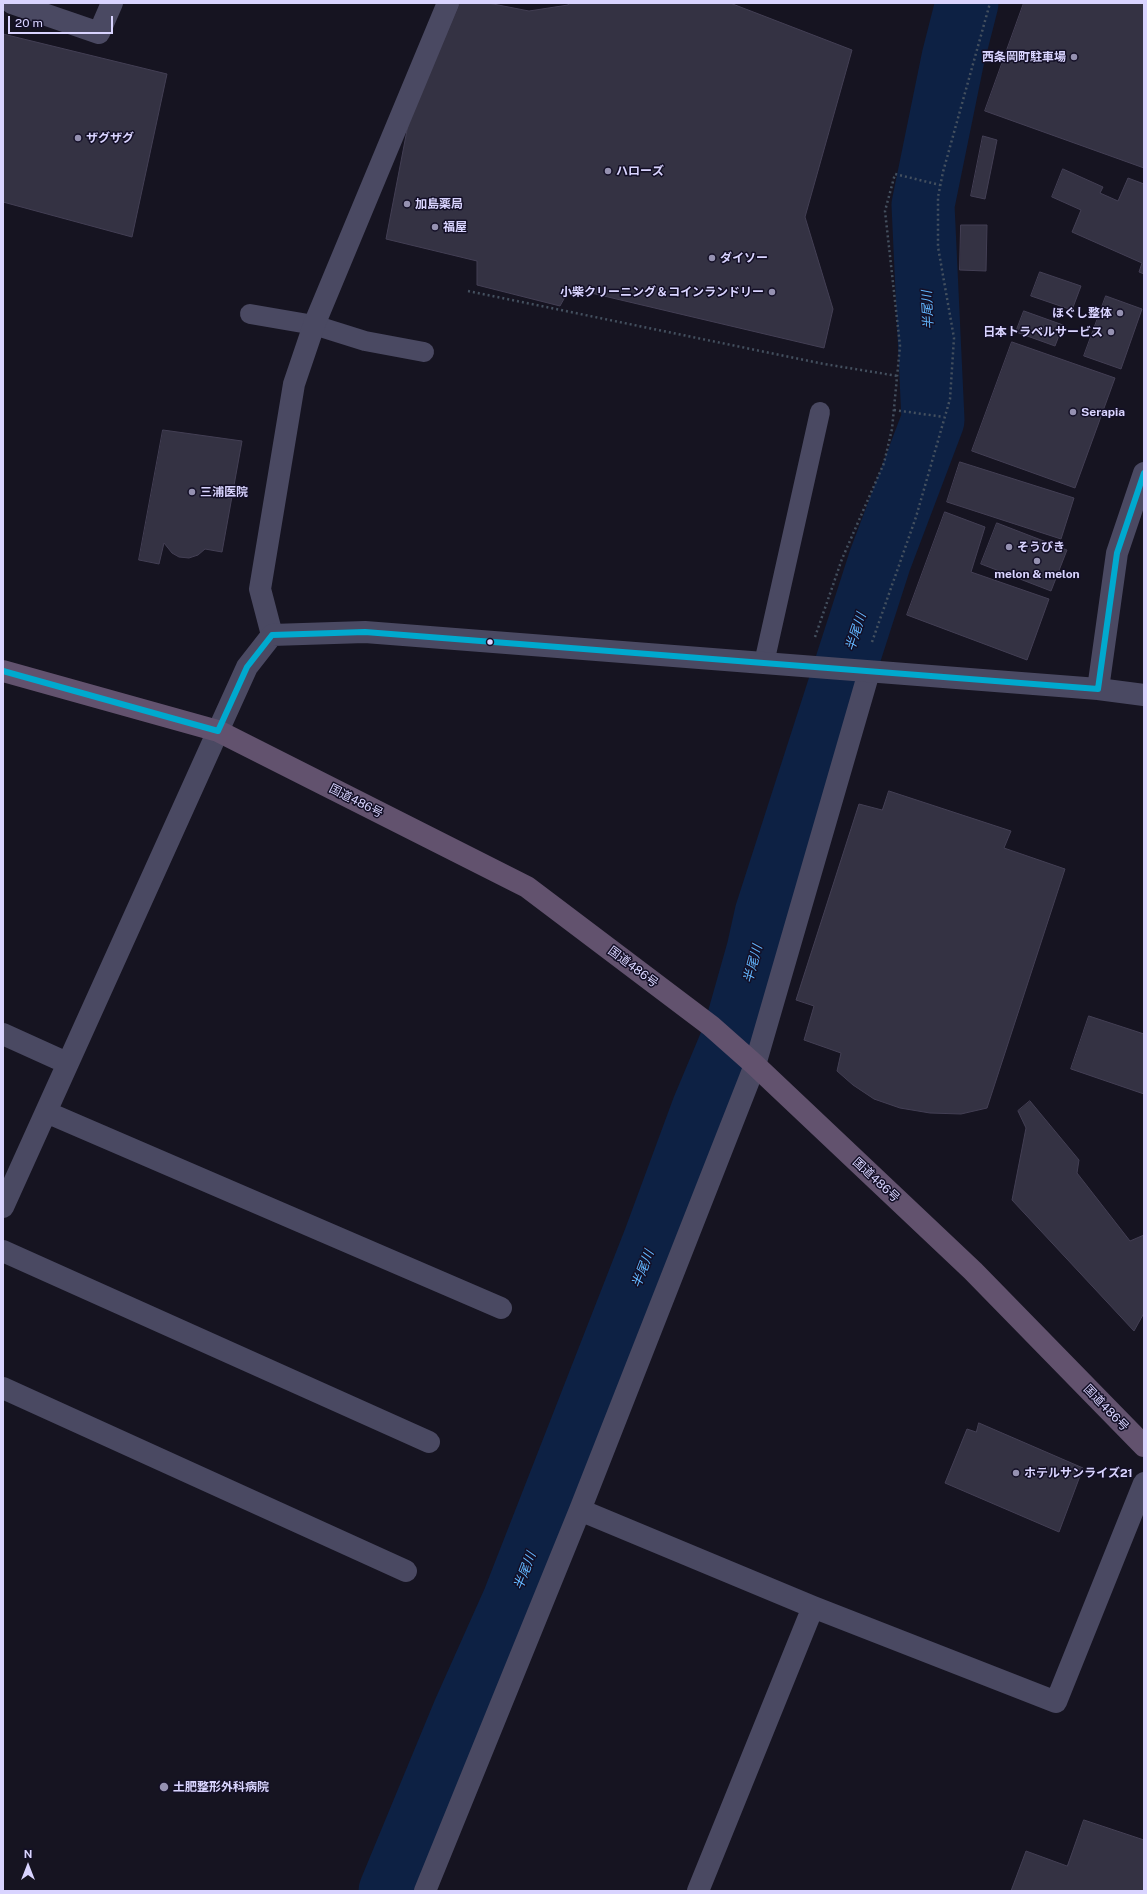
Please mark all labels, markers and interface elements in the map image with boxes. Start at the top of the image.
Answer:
scale bar [10,8,115,34]
text: 20 m [15,16,43,30]
place label: 西条岡町駐車場 [982,50,1066,64]
marker: 西条岡町駐車場 [1069,52,1079,62]
place label: ザグザグ [86,131,134,145]
marker: ザグザグ [73,133,83,143]
place label: ハローズ [616,164,664,178]
marker: ハローズ [603,166,613,176]
place label: 加島薬局 [415,197,463,211]
marker: 加島薬局 [402,199,412,209]
place label: 福屋 [443,220,467,234]
marker: 福屋 [430,222,440,232]
place label: ダイソー [720,251,768,265]
marker: ダイソー [707,253,717,263]
place label: 小柴クリーニング＆コインランドリー [560,285,764,299]
marker: 小柴クリーニング＆コインランドリー [767,287,777,297]
water label: 半尾川 [919,290,937,330]
place label: ほぐし整体 [1052,306,1112,320]
marker: ほぐし整体 [1115,308,1125,318]
place label: 日本トラベルサービス [983,325,1103,339]
marker: 日本トラベルサービス [1106,327,1116,337]
place label: Serapia [1081,405,1125,419]
marker: Serapia [1068,407,1078,417]
place label: 三浦医院 [200,485,248,499]
marker: 三浦医院 [187,487,197,497]
place label: そうびき [1017,540,1065,554]
marker: そうびき [1004,542,1014,552]
marker: melon & melon [1032,556,1042,566]
place label: melon & melon [994,567,1080,581]
water label: 半尾川 [843,611,869,653]
unlabelled marker [485,637,495,647]
street label: 国道486号 [327,781,385,821]
water label: 半尾川 [740,943,766,985]
street label: 国道486号 [605,944,661,990]
street label: 国道486号 [850,1155,902,1205]
water label: 半尾川 [629,1248,657,1290]
street label: 国道486号 [1080,1382,1132,1434]
place label: ホテルサンライズ21 [1024,1466,1133,1480]
marker: ホテルサンライズ21 [1011,1468,1021,1478]
water label: 半尾川 [511,1550,539,1592]
place label: 土肥整形外科病院 [173,1780,269,1794]
marker: 土肥整形外科病院 [158,1781,170,1793]
north arrow [8,1846,48,1886]
text: N [24,1848,32,1860]

